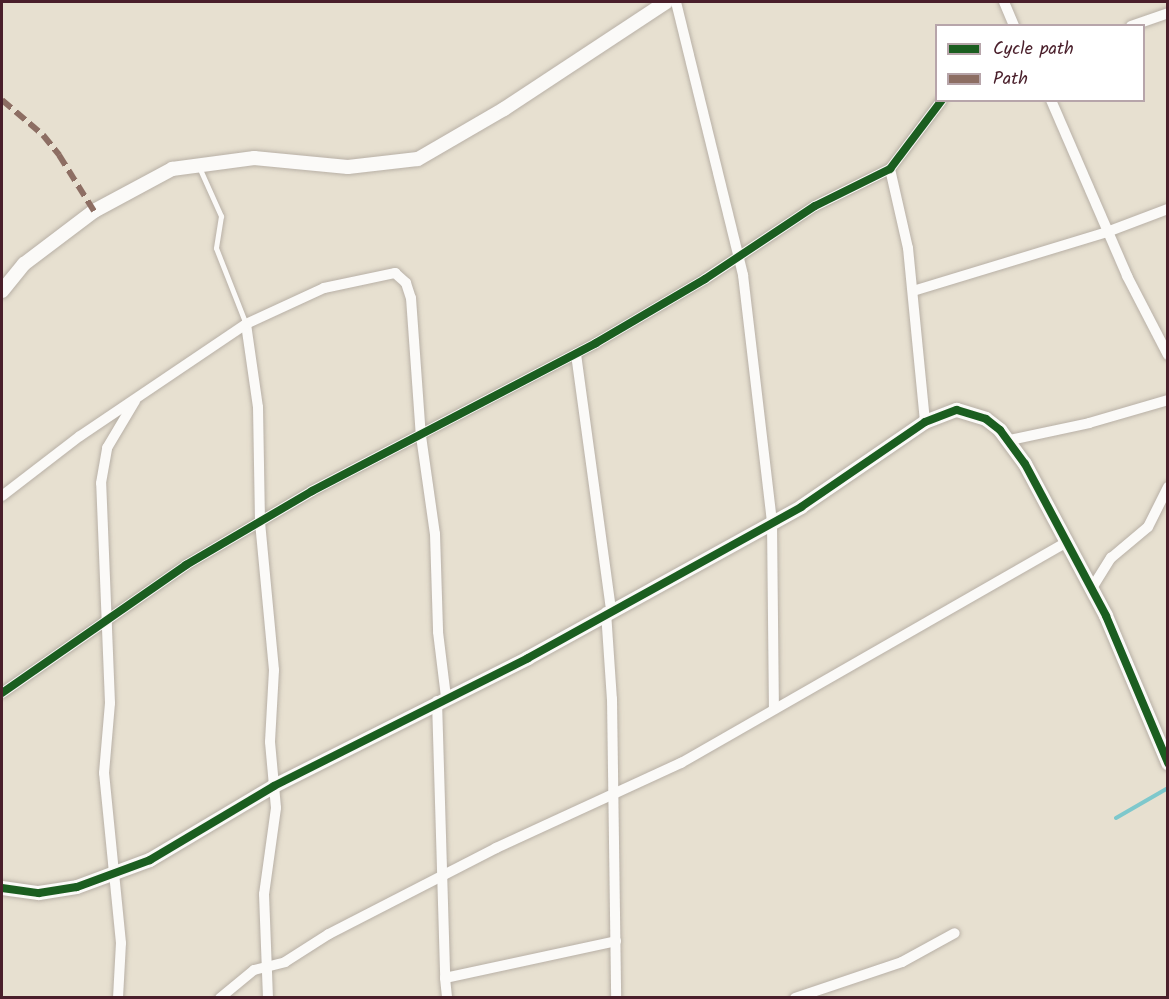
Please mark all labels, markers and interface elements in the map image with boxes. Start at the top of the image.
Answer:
legend [935,24,1145,102]
text: Cycle path [993,35,1074,64]
text: Path [993,65,1028,94]

